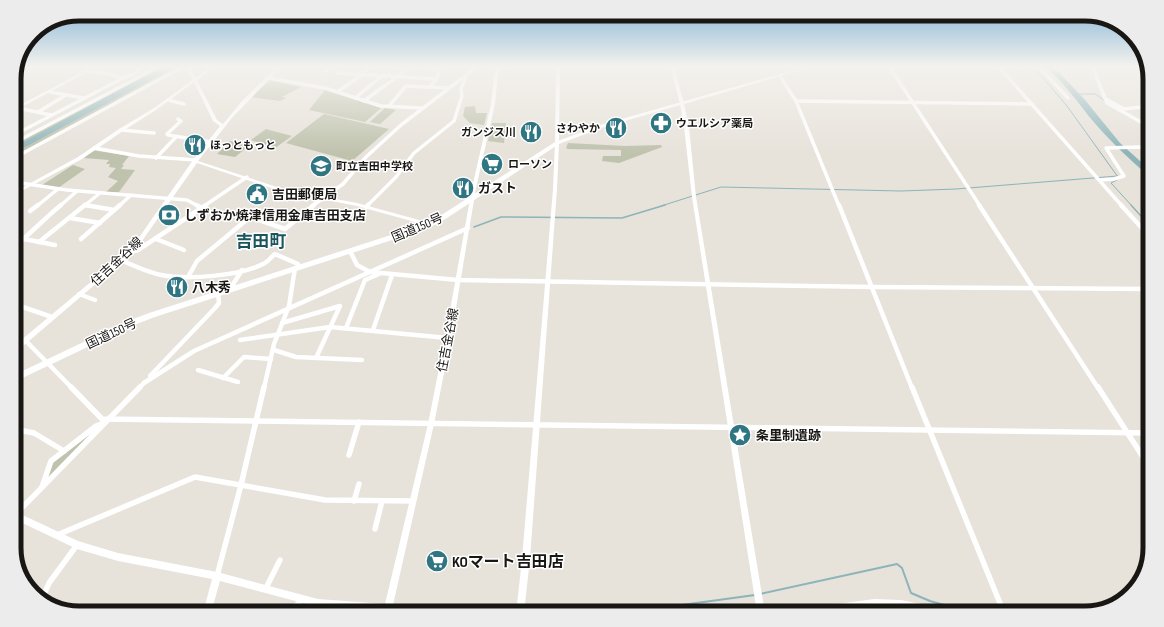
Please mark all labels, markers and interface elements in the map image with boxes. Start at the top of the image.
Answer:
pharmacy icon: ウエルシア薬局 [648,110,674,136]
restaurant icon: さわやか [603,115,629,141]
place label: ウエルシア薬局 [676,117,753,130]
restaurant icon: ガンジス川 [518,119,544,145]
place label: さわやか [556,122,600,135]
place label: ガンジス川 [461,126,516,139]
restaurant icon: ほっともっと [182,132,208,158]
place label: ほっともっと [210,139,276,152]
supermarket icon: ローソン [479,151,505,177]
school or university icon: 町立吉田中学校 [308,153,334,179]
place label: ローソン [508,158,552,171]
place label: 町立吉田中学校 [336,160,413,173]
restaurant icon: ガスト [450,175,476,201]
public building icon: 吉田郵便局 [244,181,270,207]
place label: ガスト [478,181,517,197]
place label: 吉田郵便局 [272,187,337,203]
bank icon: しずおか焼津信用金庫吉田支店 [156,202,182,228]
place label: しずおか焼津信用金庫吉田支店 [184,208,366,224]
street label: 国道150号 [389,210,446,246]
district label: 吉田町 [236,232,287,252]
street label: 住吉金谷線 [87,234,146,290]
restaurant icon: 八木秀 [164,274,190,300]
place label: 八木秀 [192,280,231,296]
street label: 住吉金谷線 [434,307,462,374]
street label: 国道150号 [83,315,140,353]
place icon: 条里制遺跡 [727,422,753,448]
place label: 条里制遺跡 [756,428,821,444]
supermarket icon: KOマート吉田店 [424,548,450,574]
place label: KOマート吉田店 [452,553,564,572]

